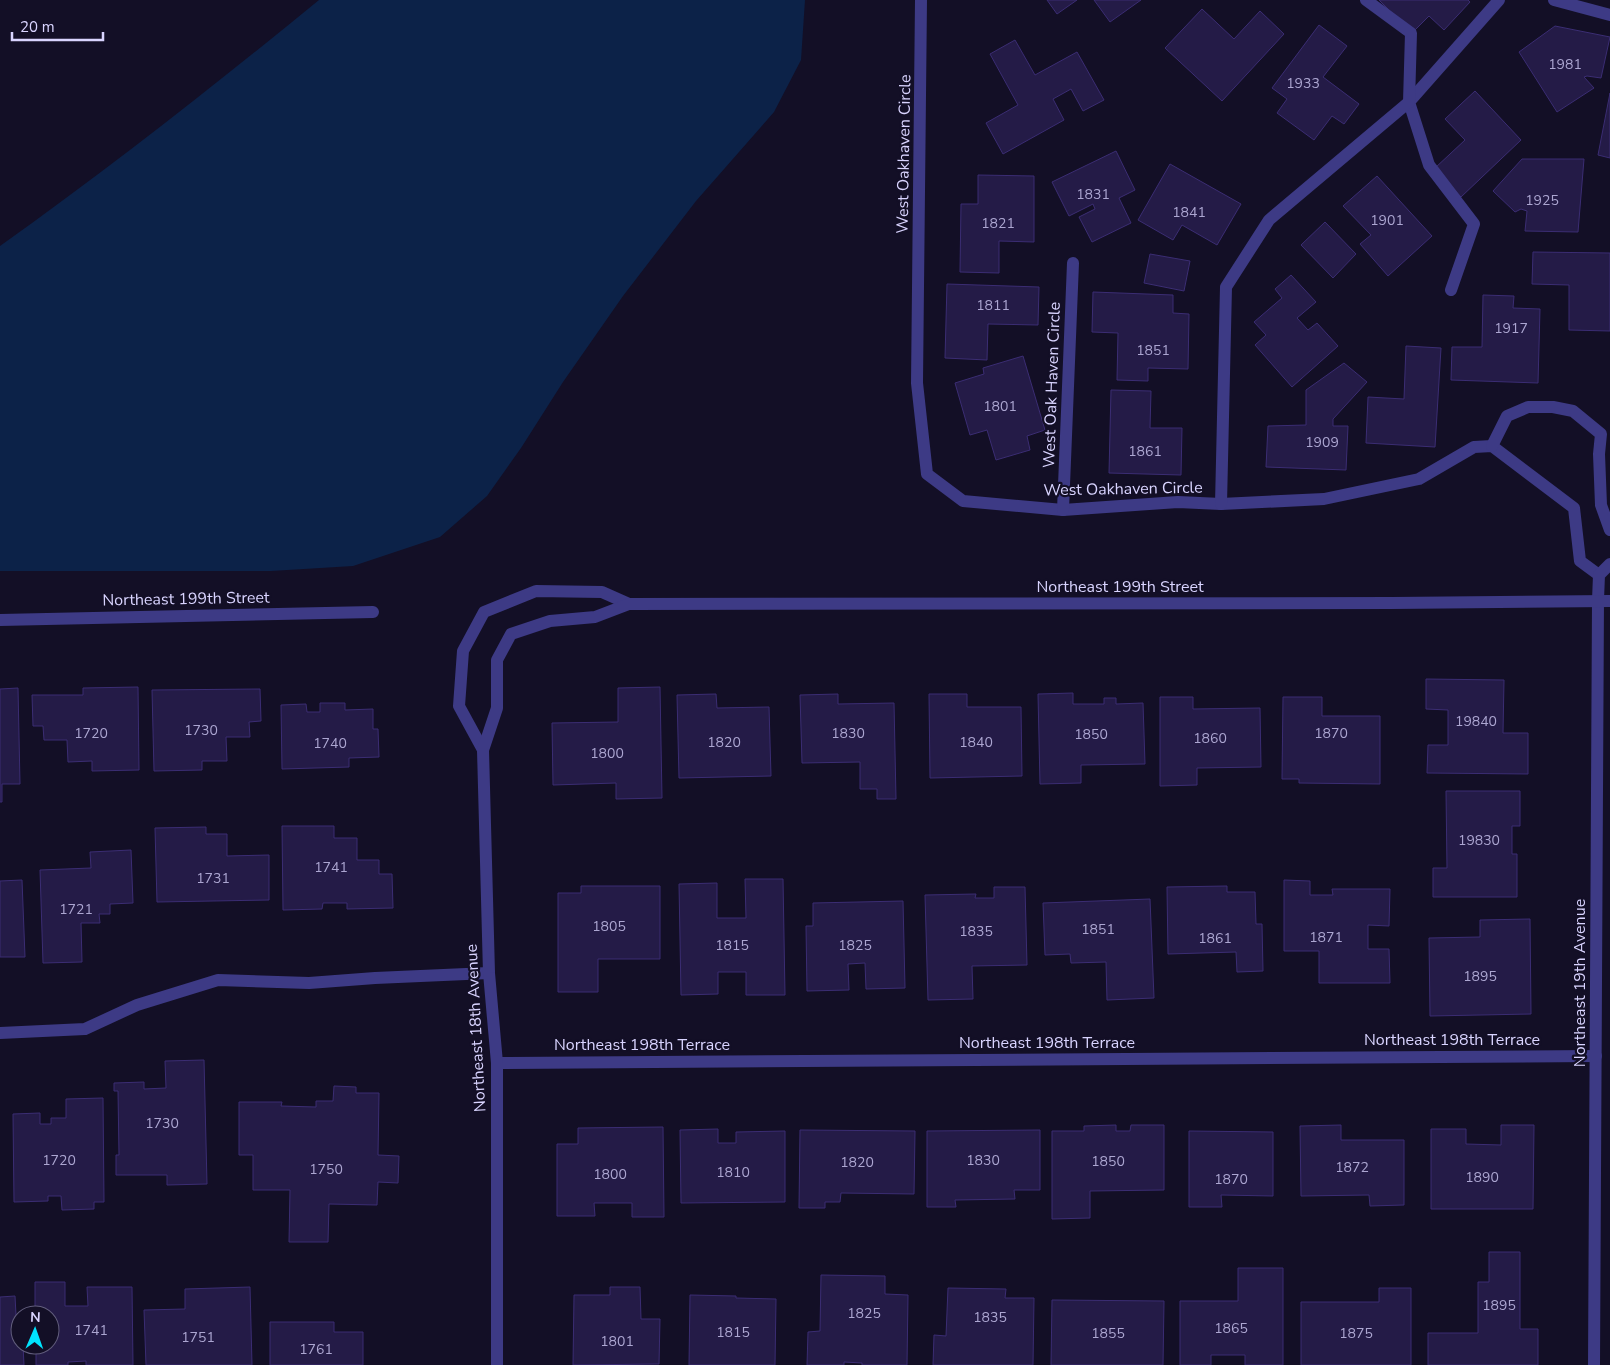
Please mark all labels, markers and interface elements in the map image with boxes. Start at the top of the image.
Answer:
scale bar [12,10,104,42]
text: 20 m [20,17,55,37]
house number: 1981 [1548,55,1582,74]
street label: West Oakhaven Circle [892,74,916,234]
house number: 1933 [1286,74,1320,93]
house number: 1831 [1076,185,1110,204]
house number: 1925 [1525,191,1559,210]
house number: 1841 [1172,203,1206,222]
house number: 1901 [1370,211,1404,230]
house number: 1821 [981,214,1015,233]
house number: 1811 [976,296,1010,315]
street label: West Oak Haven Circle [1038,301,1066,469]
house number: 1917 [1494,319,1528,338]
house number: 1851 [1136,341,1170,360]
house number: 1801 [983,397,1017,416]
house number: 1909 [1305,433,1339,452]
house number: 1861 [1128,442,1162,461]
street label: West Oakhaven Circle [1043,477,1203,501]
street label: Northeast 199th Street [1036,576,1204,598]
street label: Northeast 199th Street [102,587,270,611]
house number: 19840 [1455,712,1497,731]
house number: 1730 [184,721,218,740]
house number: 1720 [74,724,108,743]
house number: 1830 [831,724,865,743]
house number: 1870 [1314,724,1348,743]
house number: 1850 [1074,725,1108,744]
house number: 1860 [1193,729,1227,748]
house number: 1820 [707,733,741,752]
house number: 1840 [959,733,993,752]
house number: 1740 [313,734,347,753]
house number: 1800 [590,744,624,763]
house number: 19830 [1458,831,1500,850]
house number: 1741 [314,858,348,877]
house number: 1731 [196,869,230,888]
street label: Northeast 19th Avenue [1569,899,1591,1067]
house number: 1721 [59,900,93,919]
house number: 1805 [592,917,626,936]
house number: 1851 [1081,920,1115,939]
house number: 1835 [959,922,993,941]
house number: 1871 [1309,928,1343,947]
house number: 1861 [1198,929,1232,948]
house number: 1815 [715,936,749,955]
house number: 1825 [838,936,872,955]
street label: Northeast 18th Avenue [461,943,491,1113]
house number: 1895 [1463,967,1497,986]
street label: Northeast 198th Terrace [1364,1029,1540,1051]
street label: Northeast 198th Terrace [959,1032,1135,1054]
street label: Northeast 198th Terrace [554,1034,730,1056]
house number: 1730 [145,1114,179,1133]
house number: 1720 [42,1151,76,1170]
house number: 1830 [966,1151,1000,1170]
house number: 1850 [1091,1152,1125,1171]
house number: 1820 [840,1153,874,1172]
house number: 1872 [1335,1158,1369,1177]
house number: 1750 [309,1160,343,1179]
house number: 1810 [716,1163,750,1182]
house number: 1800 [593,1165,627,1184]
house number: 1890 [1465,1168,1499,1187]
house number: 1870 [1214,1170,1248,1189]
house number: 1895 [1482,1296,1516,1315]
house number: 1825 [847,1304,881,1323]
north arrow [10,1305,60,1355]
text: N [30,1308,41,1327]
house number: 1835 [973,1308,1007,1327]
house number: 1865 [1214,1319,1248,1338]
house number: 1741 [74,1321,108,1340]
house number: 1815 [716,1323,750,1342]
house number: 1855 [1091,1324,1125,1343]
house number: 1875 [1339,1324,1373,1343]
house number: 1751 [181,1328,215,1347]
house number: 1801 [600,1332,634,1351]
house number: 1761 [299,1340,333,1359]

